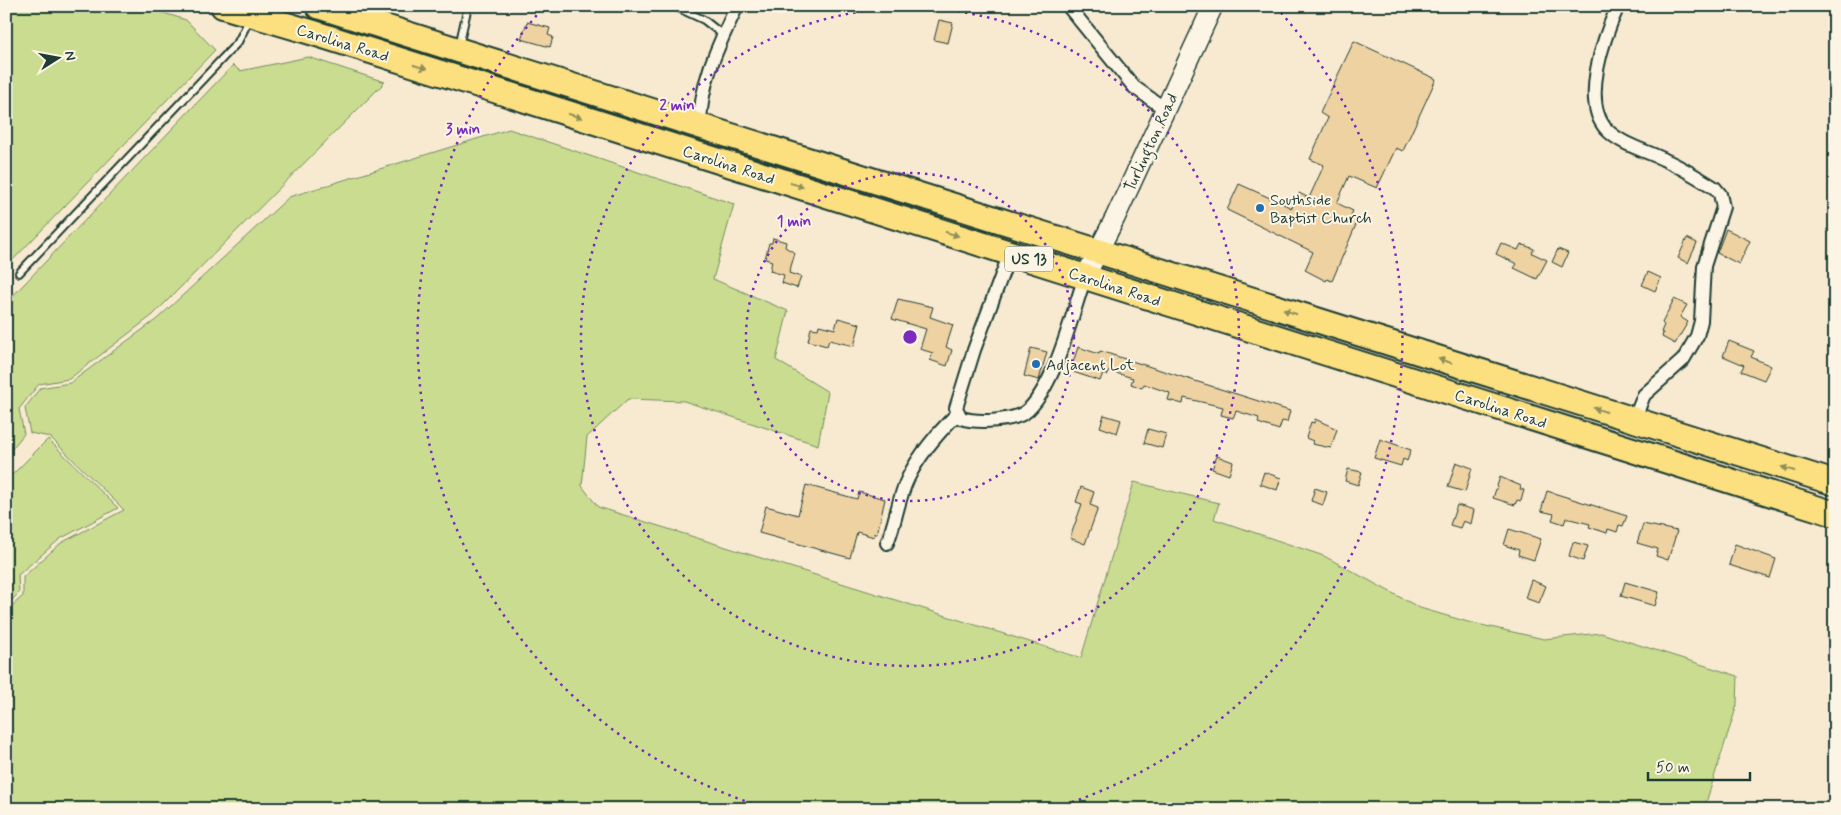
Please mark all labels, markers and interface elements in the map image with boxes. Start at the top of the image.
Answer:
street label: Carolina Road [294,19,391,67]
north arrow [32,32,82,82]
text: N [60,49,80,62]
one-way arrow [413,63,428,71]
street label: Turlington Road [1119,90,1184,196]
text: 2 min [659,96,695,116]
one-way arrow [568,112,583,120]
text: 3 min [446,120,480,140]
street label: Carolina Road [680,141,777,190]
one-way arrow [790,182,805,190]
place label: Southside Baptist Church [1270,190,1372,229]
marker: Southside Baptist Church [1254,202,1266,214]
text: 1 min [777,212,811,232]
one-way arrow [945,231,960,239]
road number: US 13 [1005,246,1053,272]
street label: Carolina Road [1066,263,1163,312]
one-way arrow [1282,307,1297,315]
centre of rings [901,328,919,346]
place label: Adjacent Lot [1046,355,1135,376]
one-way arrow [1437,356,1452,364]
marker: Adjacent Lot [1030,358,1042,370]
street label: Carolina Road [1452,385,1549,434]
one-way arrow [1592,405,1607,413]
one-way arrow [1781,464,1796,472]
scale bar [1648,750,1751,782]
text: 50 m [1656,758,1690,778]

